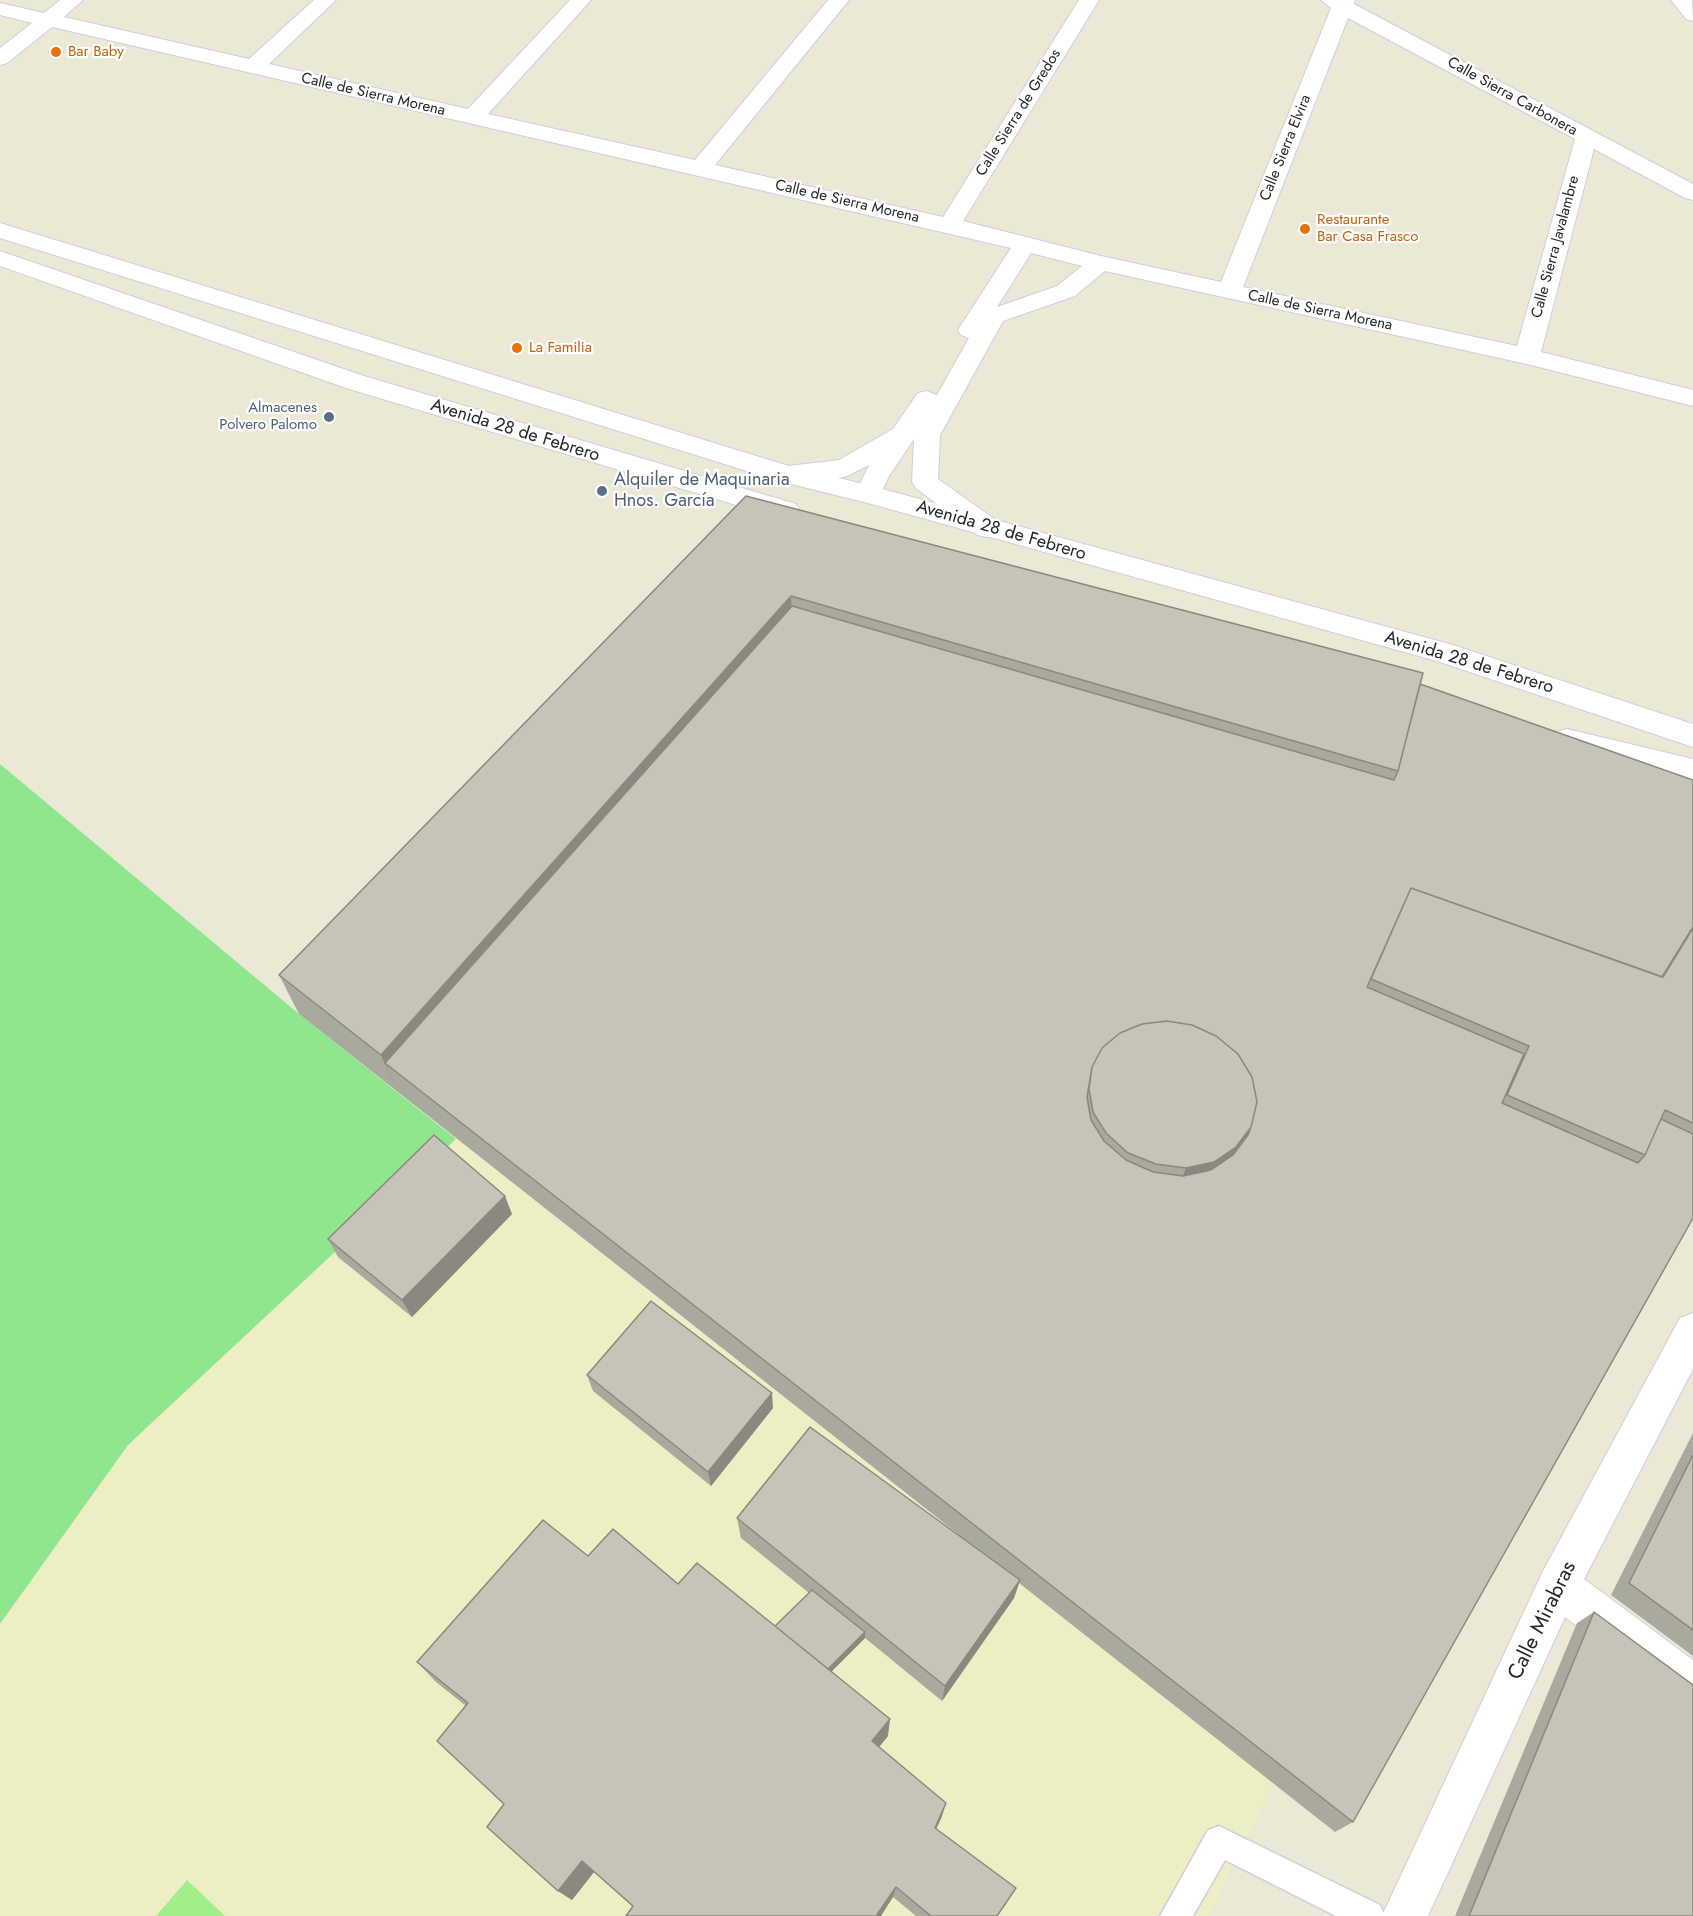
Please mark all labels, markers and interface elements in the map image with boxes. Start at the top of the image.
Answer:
place label: Bar Baby [68,43,124,61]
marker: Bar Baby [49,45,63,59]
street label: Calle Sierra de Gredos [973,46,1065,180]
street label: Calle Sierra Carbonera [1444,54,1580,140]
street label: Calle de Sierra Morena [299,70,447,120]
street label: Calle Sierra Elvira [1256,92,1316,204]
street label: Calle Sierra Javalambre [1528,174,1584,320]
street label: Calle de Sierra Morena [773,177,921,227]
place label: Restaurante Bar Casa Frasco [1317,211,1418,246]
marker: Restaurante Bar Casa Frasco [1298,222,1312,236]
street label: Calle de Sierra Morena [1246,287,1394,335]
place label: La Familia [529,339,592,357]
marker: La Familia [510,341,524,355]
street label: Avenida 28 de Febrero [428,395,602,467]
place label: Almacenes Polvero Palomo [219,399,317,434]
marker: Almacenes Polvero Palomo [322,410,336,424]
place label: Alquiler de Maquinaria Hnos. García [614,470,790,512]
marker: Alquiler de Maquinaria Hnos. García [595,484,609,498]
street label: Avenida 28 de Febrero [914,496,1088,566]
street label: Avenida 28 de Febrero [1382,627,1556,699]
street label: Calle Mirabras [1503,1558,1583,1684]

